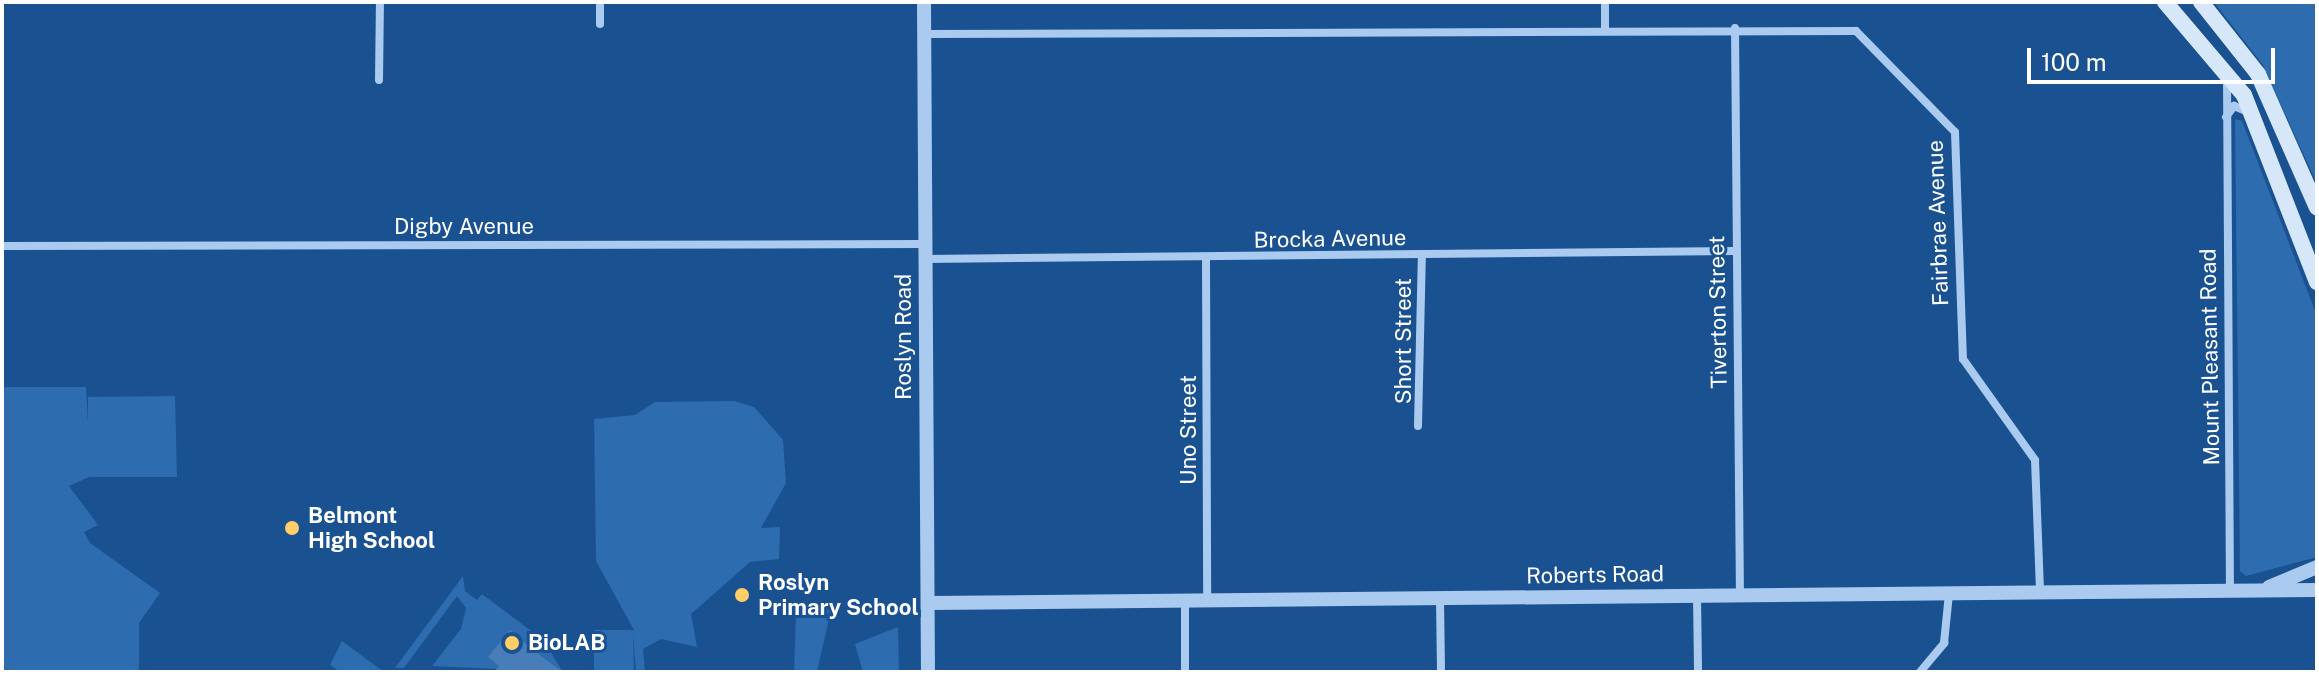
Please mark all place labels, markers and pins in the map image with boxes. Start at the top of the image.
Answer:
place label: Belmont High School [308,502,435,554]
marker: Belmont High School [283,519,301,537]
place label: Roslyn Primary School [758,569,919,620]
marker: Roslyn Primary School [733,586,751,604]
place label: BioLAB [528,630,605,656]
marker: BioLAB [503,634,521,652]

